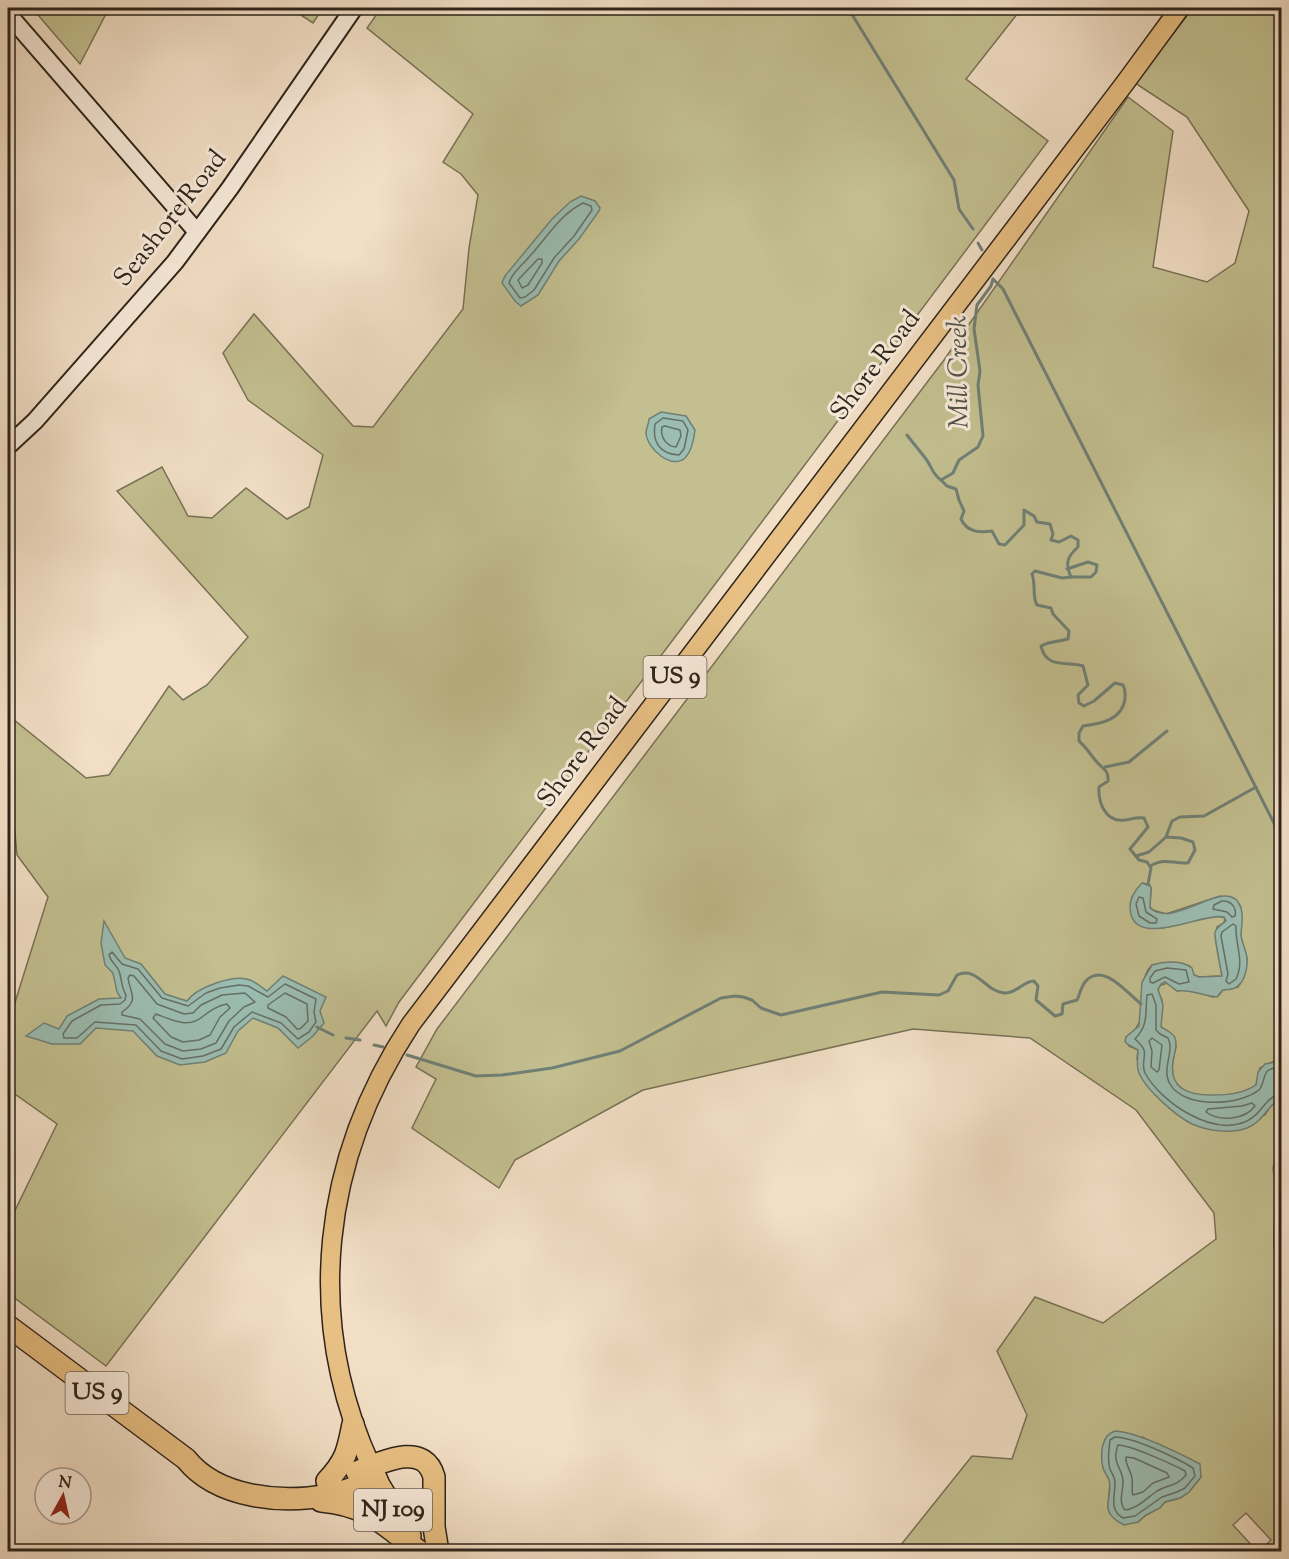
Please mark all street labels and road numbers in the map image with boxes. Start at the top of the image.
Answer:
street label: Seashore Road [106,142,237,295]
street label: Shore Road [822,302,930,429]
road number: US 9 [644,656,706,698]
street label: Shore Road [529,689,637,816]
road number: US 9 [66,1372,128,1414]
road number: NJ 109 [354,1489,432,1531]

